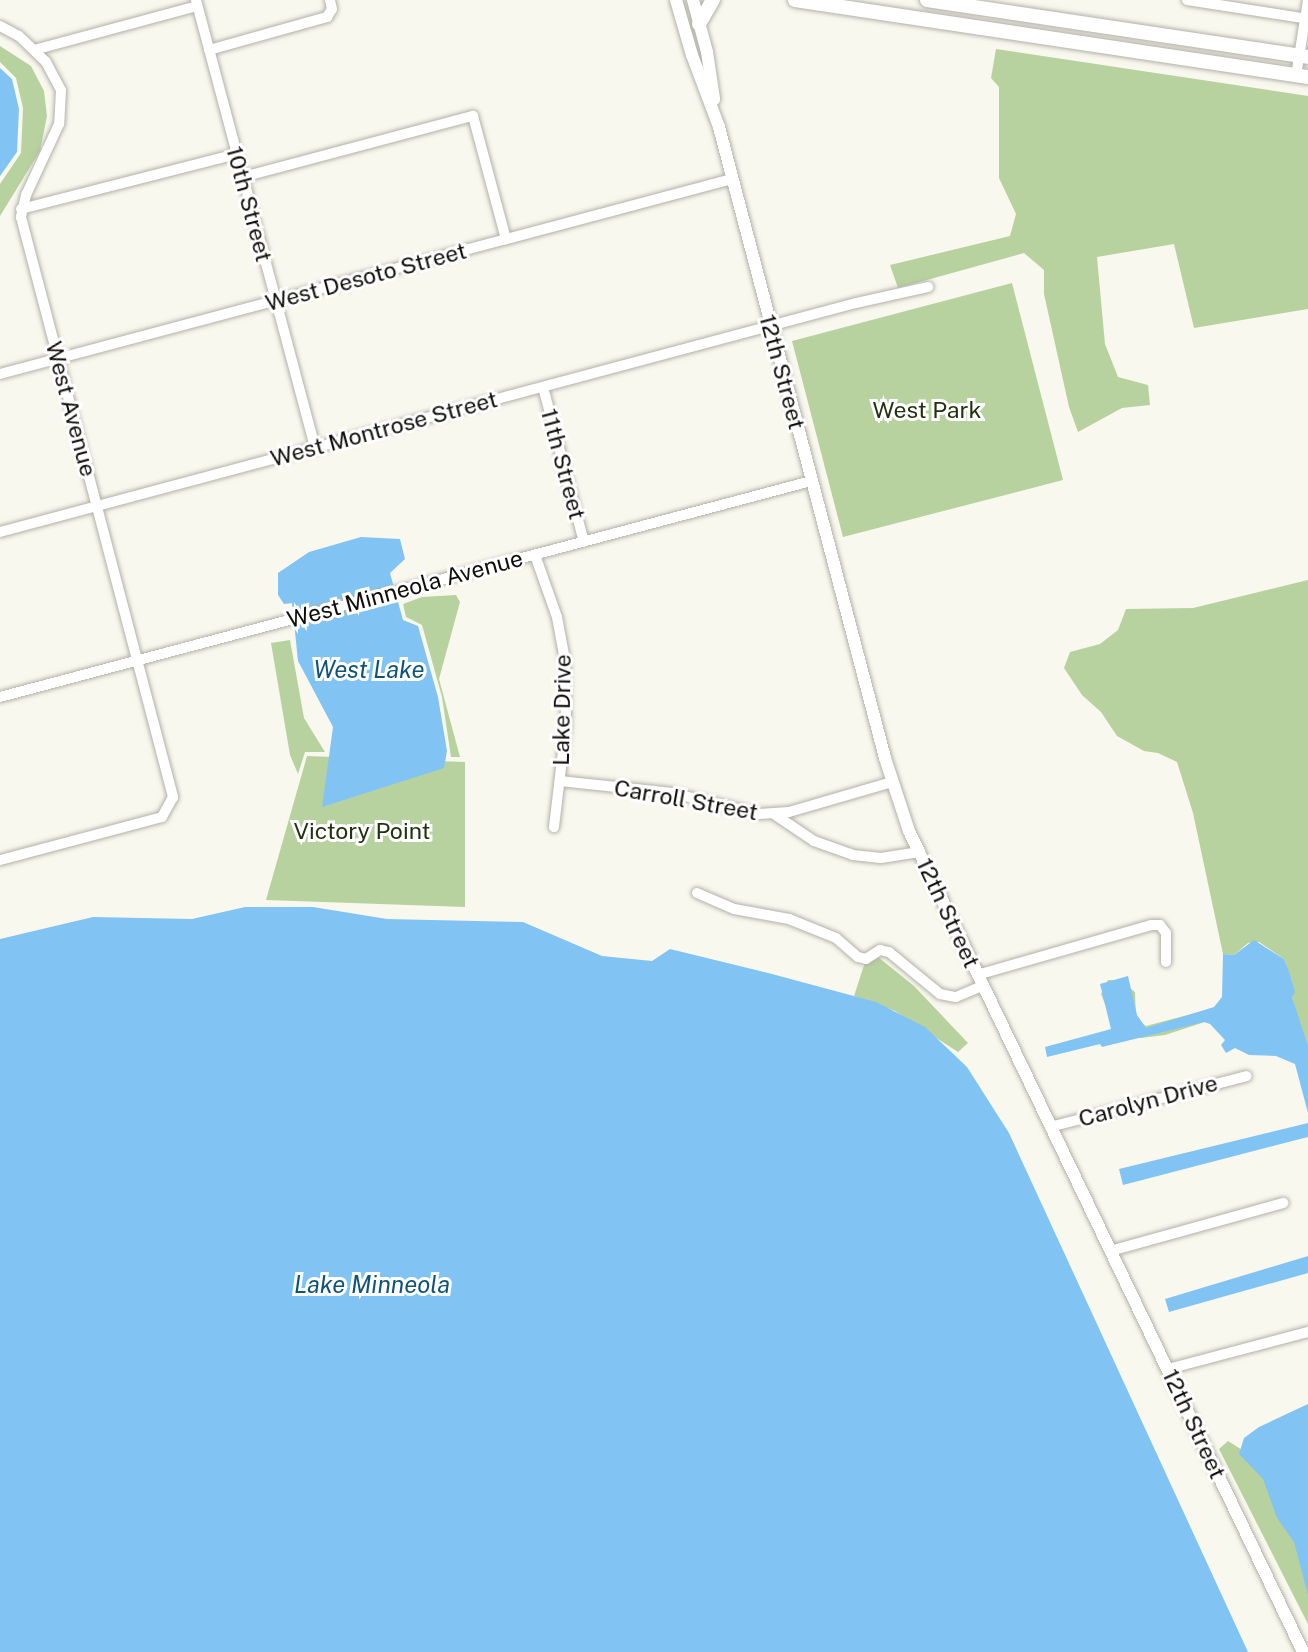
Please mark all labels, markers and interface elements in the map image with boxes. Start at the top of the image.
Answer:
street label: 10th Street [220,143,278,265]
street label: West Desoto Street [262,237,470,317]
street label: 12th Street [753,311,811,433]
street label: West Avenue [40,338,102,480]
street label: West Montrose Street [267,385,501,473]
park label: West Park [873,396,981,424]
street label: 11th Street [535,406,591,522]
street label: West Minneola Avenue [284,544,526,634]
street label: Lake Drive [547,654,577,766]
water label: West Lake [313,656,425,684]
street label: Carroll Street [612,774,760,826]
park label: Victory Point [294,817,430,845]
street label: 12th Street [911,854,985,972]
street label: Carolyn Drive [1075,1069,1221,1133]
water label: Lake Minneola [294,1271,450,1299]
street label: 12th Street [1157,1365,1231,1483]

